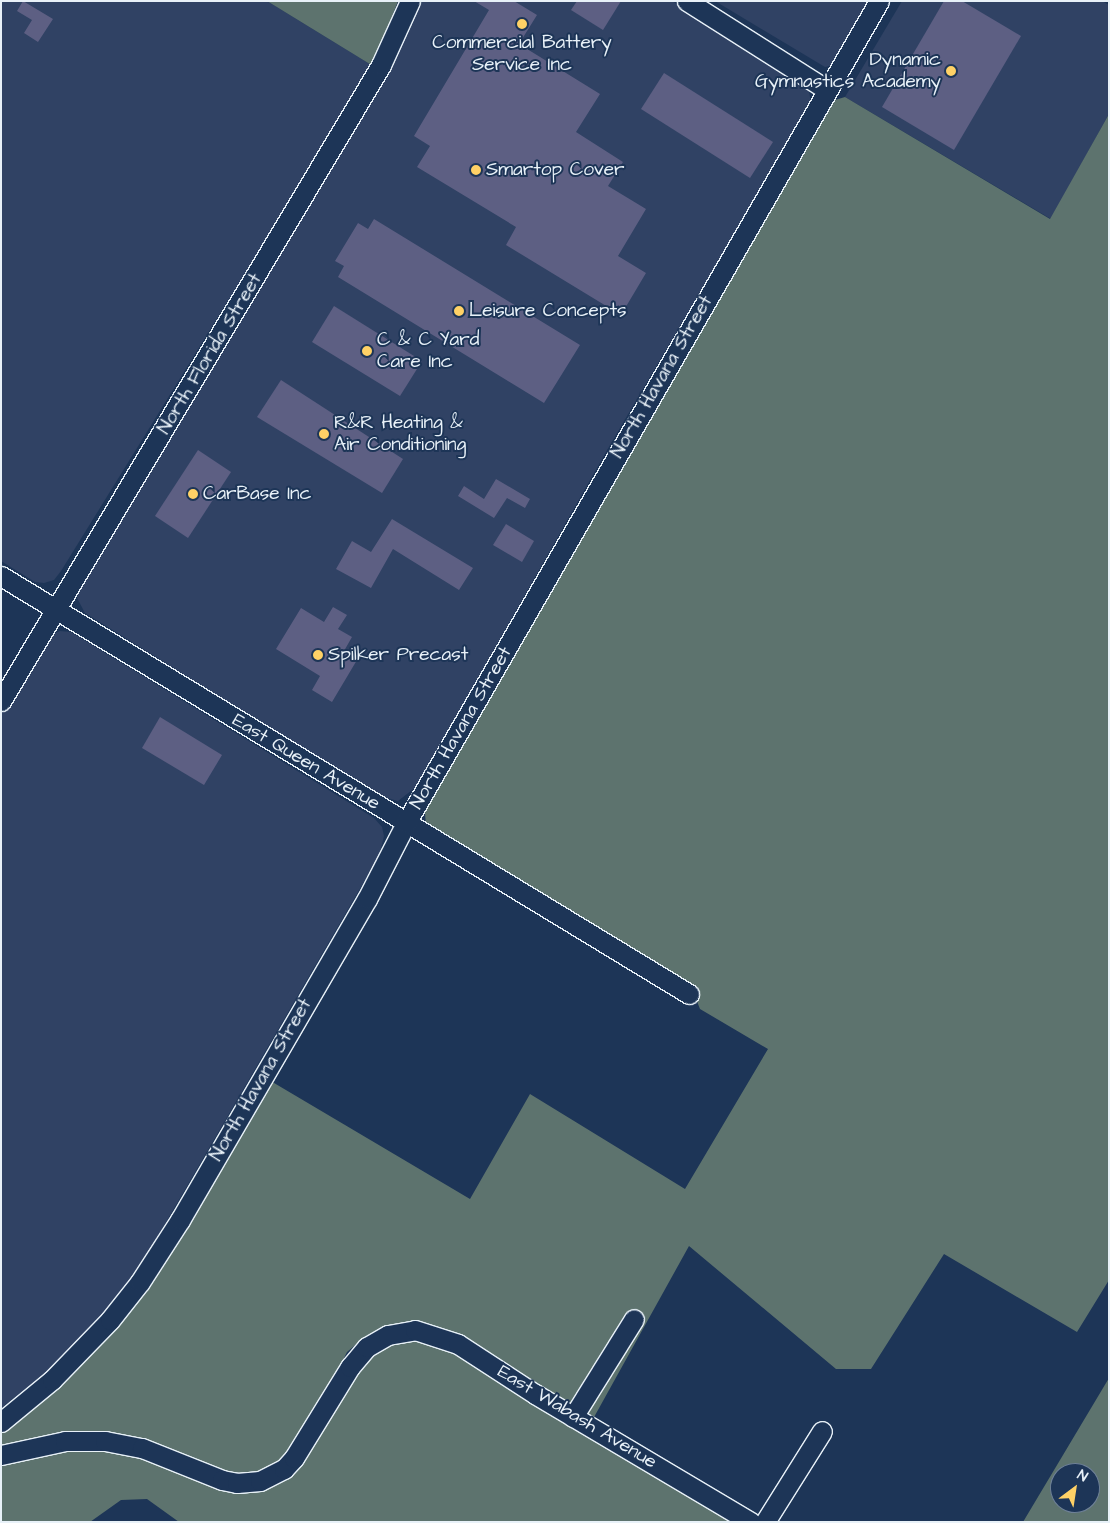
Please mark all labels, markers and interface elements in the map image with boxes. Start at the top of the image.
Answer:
marker: Commercial Battery Service Inc [516,18,528,30]
place label: Commercial Battery Service Inc [432,32,612,76]
place label: Dynamic Gymnastics Academy [755,49,941,93]
marker: Dynamic Gymnastics Academy [945,65,957,77]
place label: Smartop Cover [486,159,624,181]
marker: Smartop Cover [470,164,482,176]
street label: North Florida Street [153,269,267,439]
street label: North Havana Street [606,292,718,462]
place label: Leisure Concepts [469,300,627,322]
marker: Leisure Concepts [453,305,465,317]
place label: C & C Yard Care Inc [377,329,479,373]
marker: C & C Yard Care Inc [361,345,373,357]
place label: R&R Heating & Air Conditioning [334,412,466,456]
marker: R&R Heating & Air Conditioning [318,428,330,440]
place label: CarBase Inc [203,483,312,505]
marker: CarBase Inc [187,488,199,500]
street label: North Havana Street [405,643,517,813]
place label: Spilker Precast [328,644,468,666]
marker: Spilker Precast [312,649,324,661]
street label: East Queen Avenue [228,709,384,815]
street label: North Havana Street [205,995,317,1165]
street label: East Wabash Avenue [493,1360,661,1474]
north arrow [1050,1463,1100,1513]
text: N [1073,1465,1091,1487]

